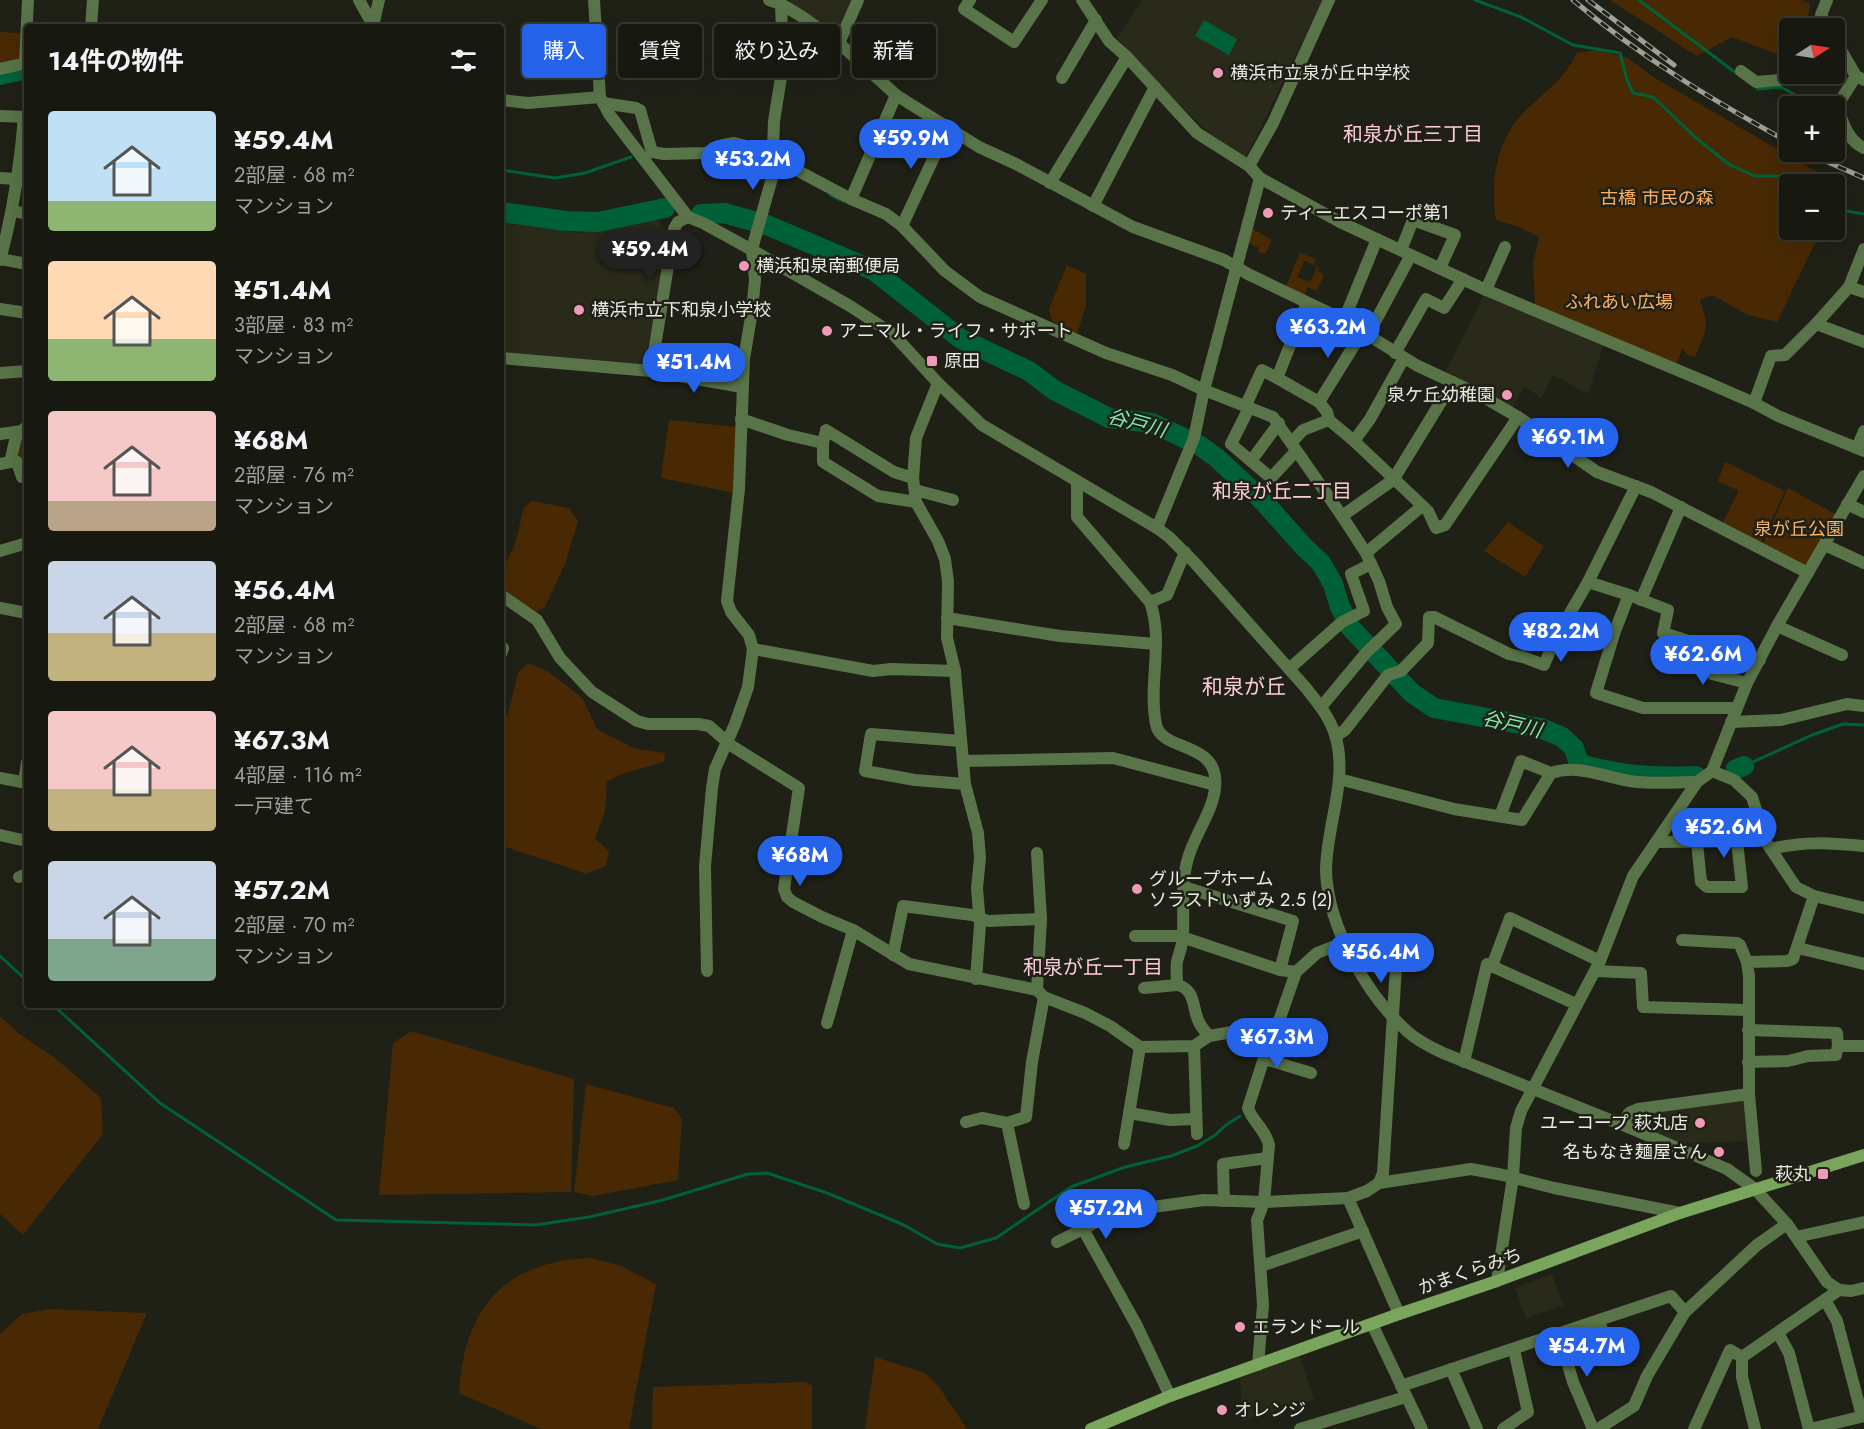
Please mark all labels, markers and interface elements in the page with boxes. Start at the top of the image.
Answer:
north arrow [1779,18,1845,84]
map controls [1779,18,1845,240]
chip: 購入 [522,24,606,78]
chip: 賃貸 [618,24,702,78]
chip: 絞り込み [714,24,840,78]
chip: 新着 [852,24,936,78]
text: 14件の物件 [48,42,183,80]
icon: filters [447,44,480,77]
place label: 横浜市立泉が丘中学校 [1230,60,1410,86]
marker: 横浜市立泉が丘中学校 [1211,66,1225,80]
button: + [1779,96,1845,162]
pin: ¥59.9M [862,119,960,170]
district label: 和泉が丘三丁目 [1343,120,1483,149]
text: ¥59.4M [234,121,333,159]
text: ¥59.9M [873,124,949,153]
icon: home [96,135,168,207]
pin: ¥53.2M [704,140,802,191]
text: ¥53.2M [715,145,791,174]
text: 2部屋 · 68 m² [234,161,354,190]
button: − [1779,174,1845,240]
park label: 古橋 市民の森 [1600,185,1714,211]
text: マンション [234,192,334,221]
place label: ティーエスコーポ第1 [1280,200,1449,226]
marker: ティーエスコーポ第1 [1261,206,1275,220]
pin: ¥59.4M [601,230,699,281]
text: ¥59.4M [612,235,688,264]
place label: 横浜和泉南郵便局 [756,253,900,279]
marker: 横浜和泉南郵便局 [737,259,751,273]
text: ¥51.4M [234,271,331,309]
icon: home [96,285,168,357]
park label: ふれあい広場 [1565,289,1673,315]
place label: 横浜市立下和泉小学校 [591,297,771,323]
marker: 横浜市立下和泉小学校 [572,303,586,317]
pin: ¥63.2M [1279,308,1377,359]
text: 3部屋 · 83 m² [234,311,353,340]
text: ¥63.2M [1290,313,1366,342]
place label: アニマル・ライフ・サポート [839,318,1073,344]
marker: アニマル・ライフ・サポート [820,324,834,338]
text: マンション [234,342,334,371]
pin: ¥51.4M [645,343,743,394]
text: ¥51.4M [657,348,731,377]
place label: 原田 [944,348,980,374]
marker: 原田 [925,354,939,368]
place label: 泉ケ丘幼稚園 [1387,382,1495,408]
marker: 泉ケ丘幼稚園 [1500,388,1514,402]
water label: 谷戸川 [1104,402,1172,446]
pin: ¥69.1M [1519,418,1617,469]
text: ¥68M [234,421,308,459]
text: ¥69.1M [1531,423,1605,452]
icon: home [96,435,168,507]
text: 2部屋 · 76 m² [234,461,354,490]
district label: 和泉が丘二丁目 [1212,477,1352,506]
text: マンション [234,492,334,521]
park label: 泉が丘公園 [1754,516,1844,542]
text: ¥56.4M [234,571,335,609]
icon: home [96,585,168,657]
text: 2部屋 · 68 m² [234,611,354,640]
pin: ¥82.2M [1512,612,1610,663]
text: ¥82.2M [1523,617,1599,646]
pin: ¥62.6M [1654,635,1752,686]
text: ¥62.6M [1664,640,1742,669]
text: マンション [234,642,334,671]
district label: 和泉が丘 [1202,672,1286,702]
water label: 谷戸川 [1479,704,1546,746]
text: ¥67.3M [234,721,330,759]
icon: home [96,735,168,807]
text: 4部屋 · 116 m² [234,761,362,790]
text: 一戸建て [234,792,314,821]
pin: ¥52.6M [1675,808,1773,859]
text: ¥52.6M [1685,813,1763,842]
pin: ¥68M [764,836,836,887]
text: ¥68M [771,841,829,870]
place label: グループホーム ソラストいずみ 2.5 (2) [1149,866,1333,913]
text: ¥57.2M [234,871,330,909]
marker: グループホーム ソラストいずみ 2.5 (2) [1130,882,1144,896]
icon: home [96,885,168,957]
text: 2部屋 · 70 m² [234,911,354,940]
pin: ¥56.4M [1332,933,1430,984]
text: ¥56.4M [1342,938,1420,967]
text: マンション [234,942,334,971]
district label: 和泉が丘一丁目 [1023,953,1163,982]
pin: ¥67.3M [1228,1018,1326,1069]
text: ¥67.3M [1240,1023,1314,1052]
place label: ユーコープ 萩丸店 [1540,1110,1688,1136]
marker: ユーコープ 萩丸店 [1693,1116,1707,1130]
place label: 名もなき麺屋さん [1563,1139,1707,1165]
marker: 名もなき麺屋さん [1712,1145,1726,1159]
place label: 萩丸 [1775,1161,1811,1187]
marker: 萩丸 [1816,1167,1830,1181]
pin: ¥57.2M [1057,1189,1155,1240]
text: ¥57.2M [1069,1194,1143,1223]
street label: かまくらみち [1415,1241,1525,1301]
place label: エランドール [1252,1314,1360,1340]
marker: エランドール [1233,1320,1247,1334]
pin: ¥54.7M [1538,1327,1636,1378]
text: ¥54.7M [1549,1332,1625,1361]
place label: オレンジ [1234,1397,1306,1423]
marker: オレンジ [1215,1403,1229,1417]

